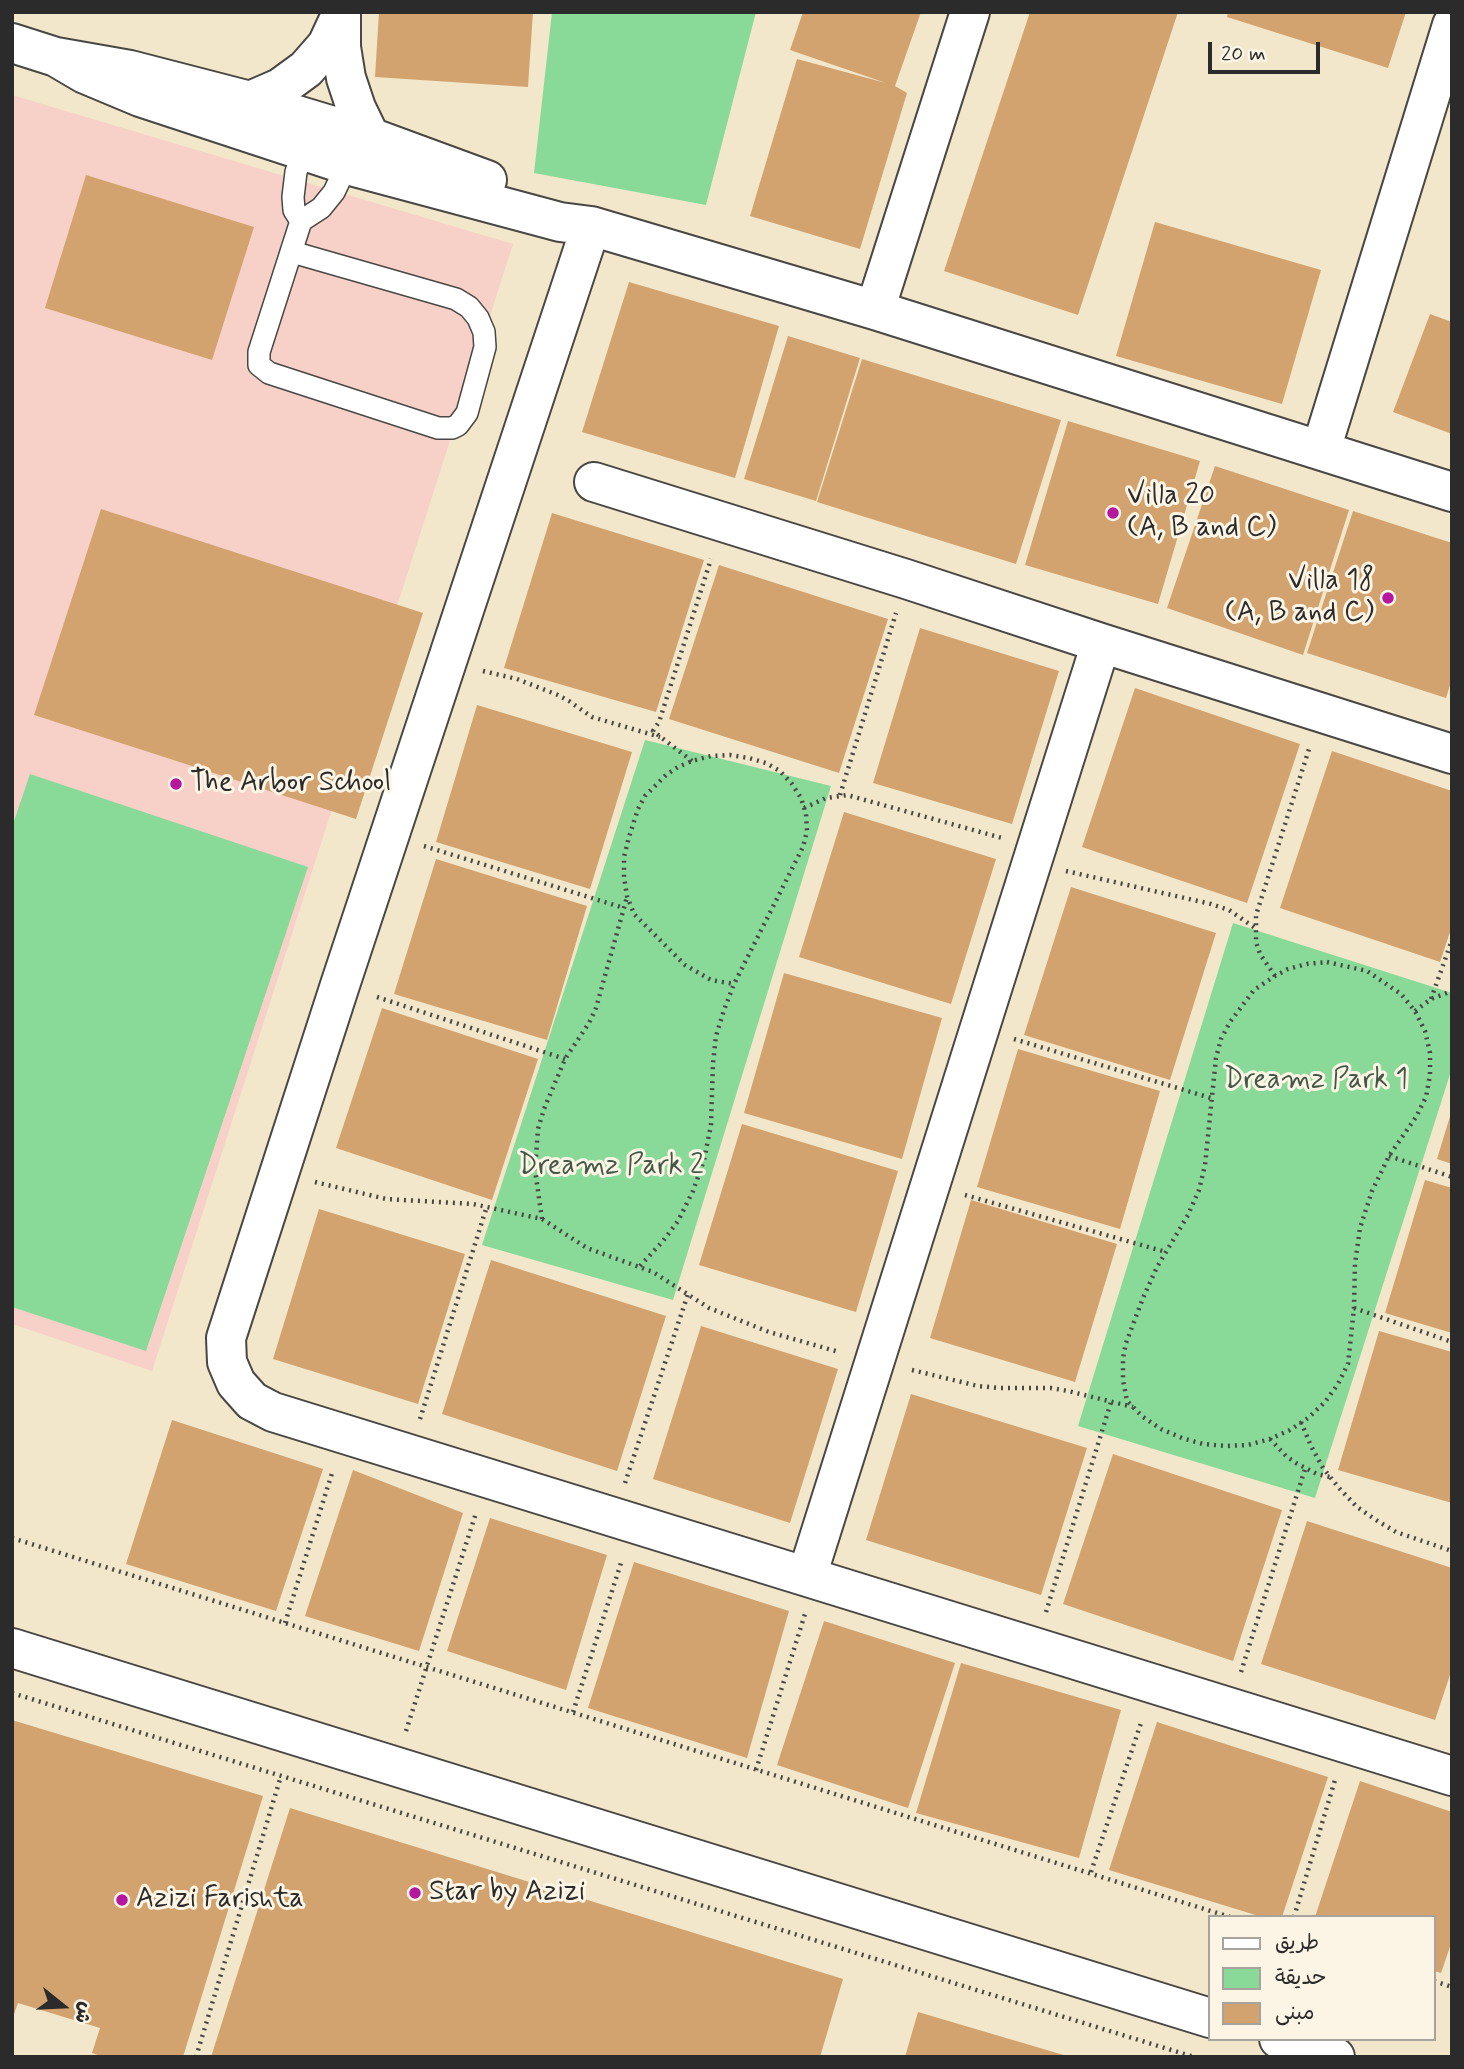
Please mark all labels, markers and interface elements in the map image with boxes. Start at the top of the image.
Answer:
scale bar [1212,28,1324,72]
text: 20 m [1221,40,1266,68]
place label: Villa 20 (A, B and C) [1127,480,1276,546]
marker: Villa 20 (A, B and C) [1105,505,1121,521]
place label: Villa 18 (A, B and C) [1225,565,1374,631]
marker: Villa 18 (A, B and C) [1380,590,1396,606]
place label: The Arbor School [190,767,391,801]
marker: The Arbor School [168,776,184,792]
park label: Dreamz Park 1 [1224,1064,1408,1098]
park label: Dreamz Park 2 [518,1150,704,1184]
place label: Star by Azizi [429,1876,585,1910]
place label: Azizi Farishta [136,1883,304,1917]
marker: Star by Azizi [407,1885,423,1901]
marker: Azizi Farishta [114,1892,130,1908]
legend [1208,1915,1436,2041]
text: طريق [1275,1929,1319,1957]
text: حديقة [1275,1964,1326,1992]
north arrow [28,1971,98,2041]
text: ش [68,1999,99,2026]
text: مبنى [1275,1999,1314,2027]

